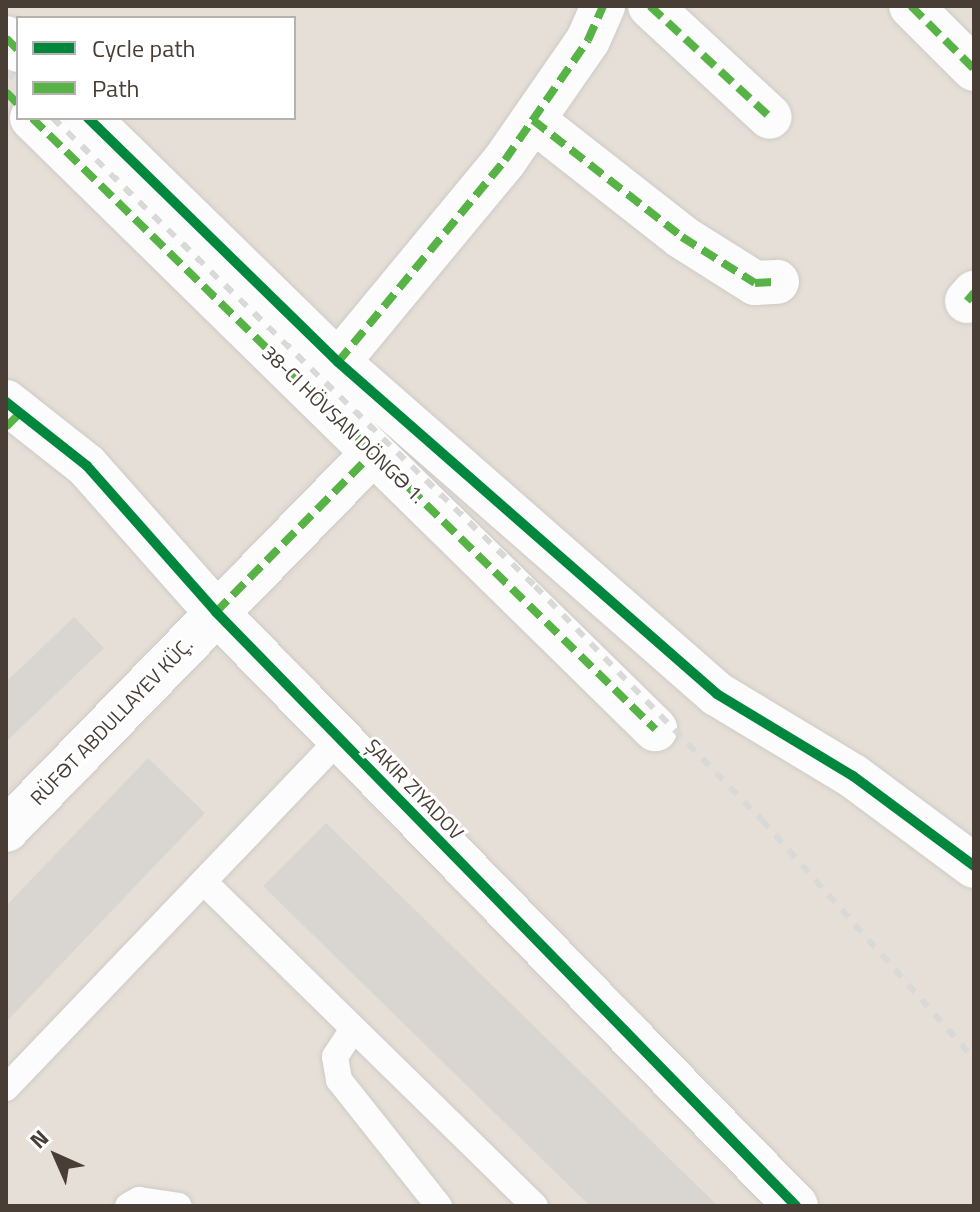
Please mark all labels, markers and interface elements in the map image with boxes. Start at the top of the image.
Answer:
legend [16,16,296,120]
text: Cycle path [92,30,195,66]
text: Path [92,70,139,106]
street label: 38-CI HÖVSAN DÖNGƏ 1. [258,340,430,508]
street label: RÜFƏT ABDULLAYEV KÜÇ. [25,632,197,810]
street label: ŞAKIR ZIYADOV [361,734,469,844]
north arrow [16,1116,96,1196]
text: N [22,1122,56,1156]

